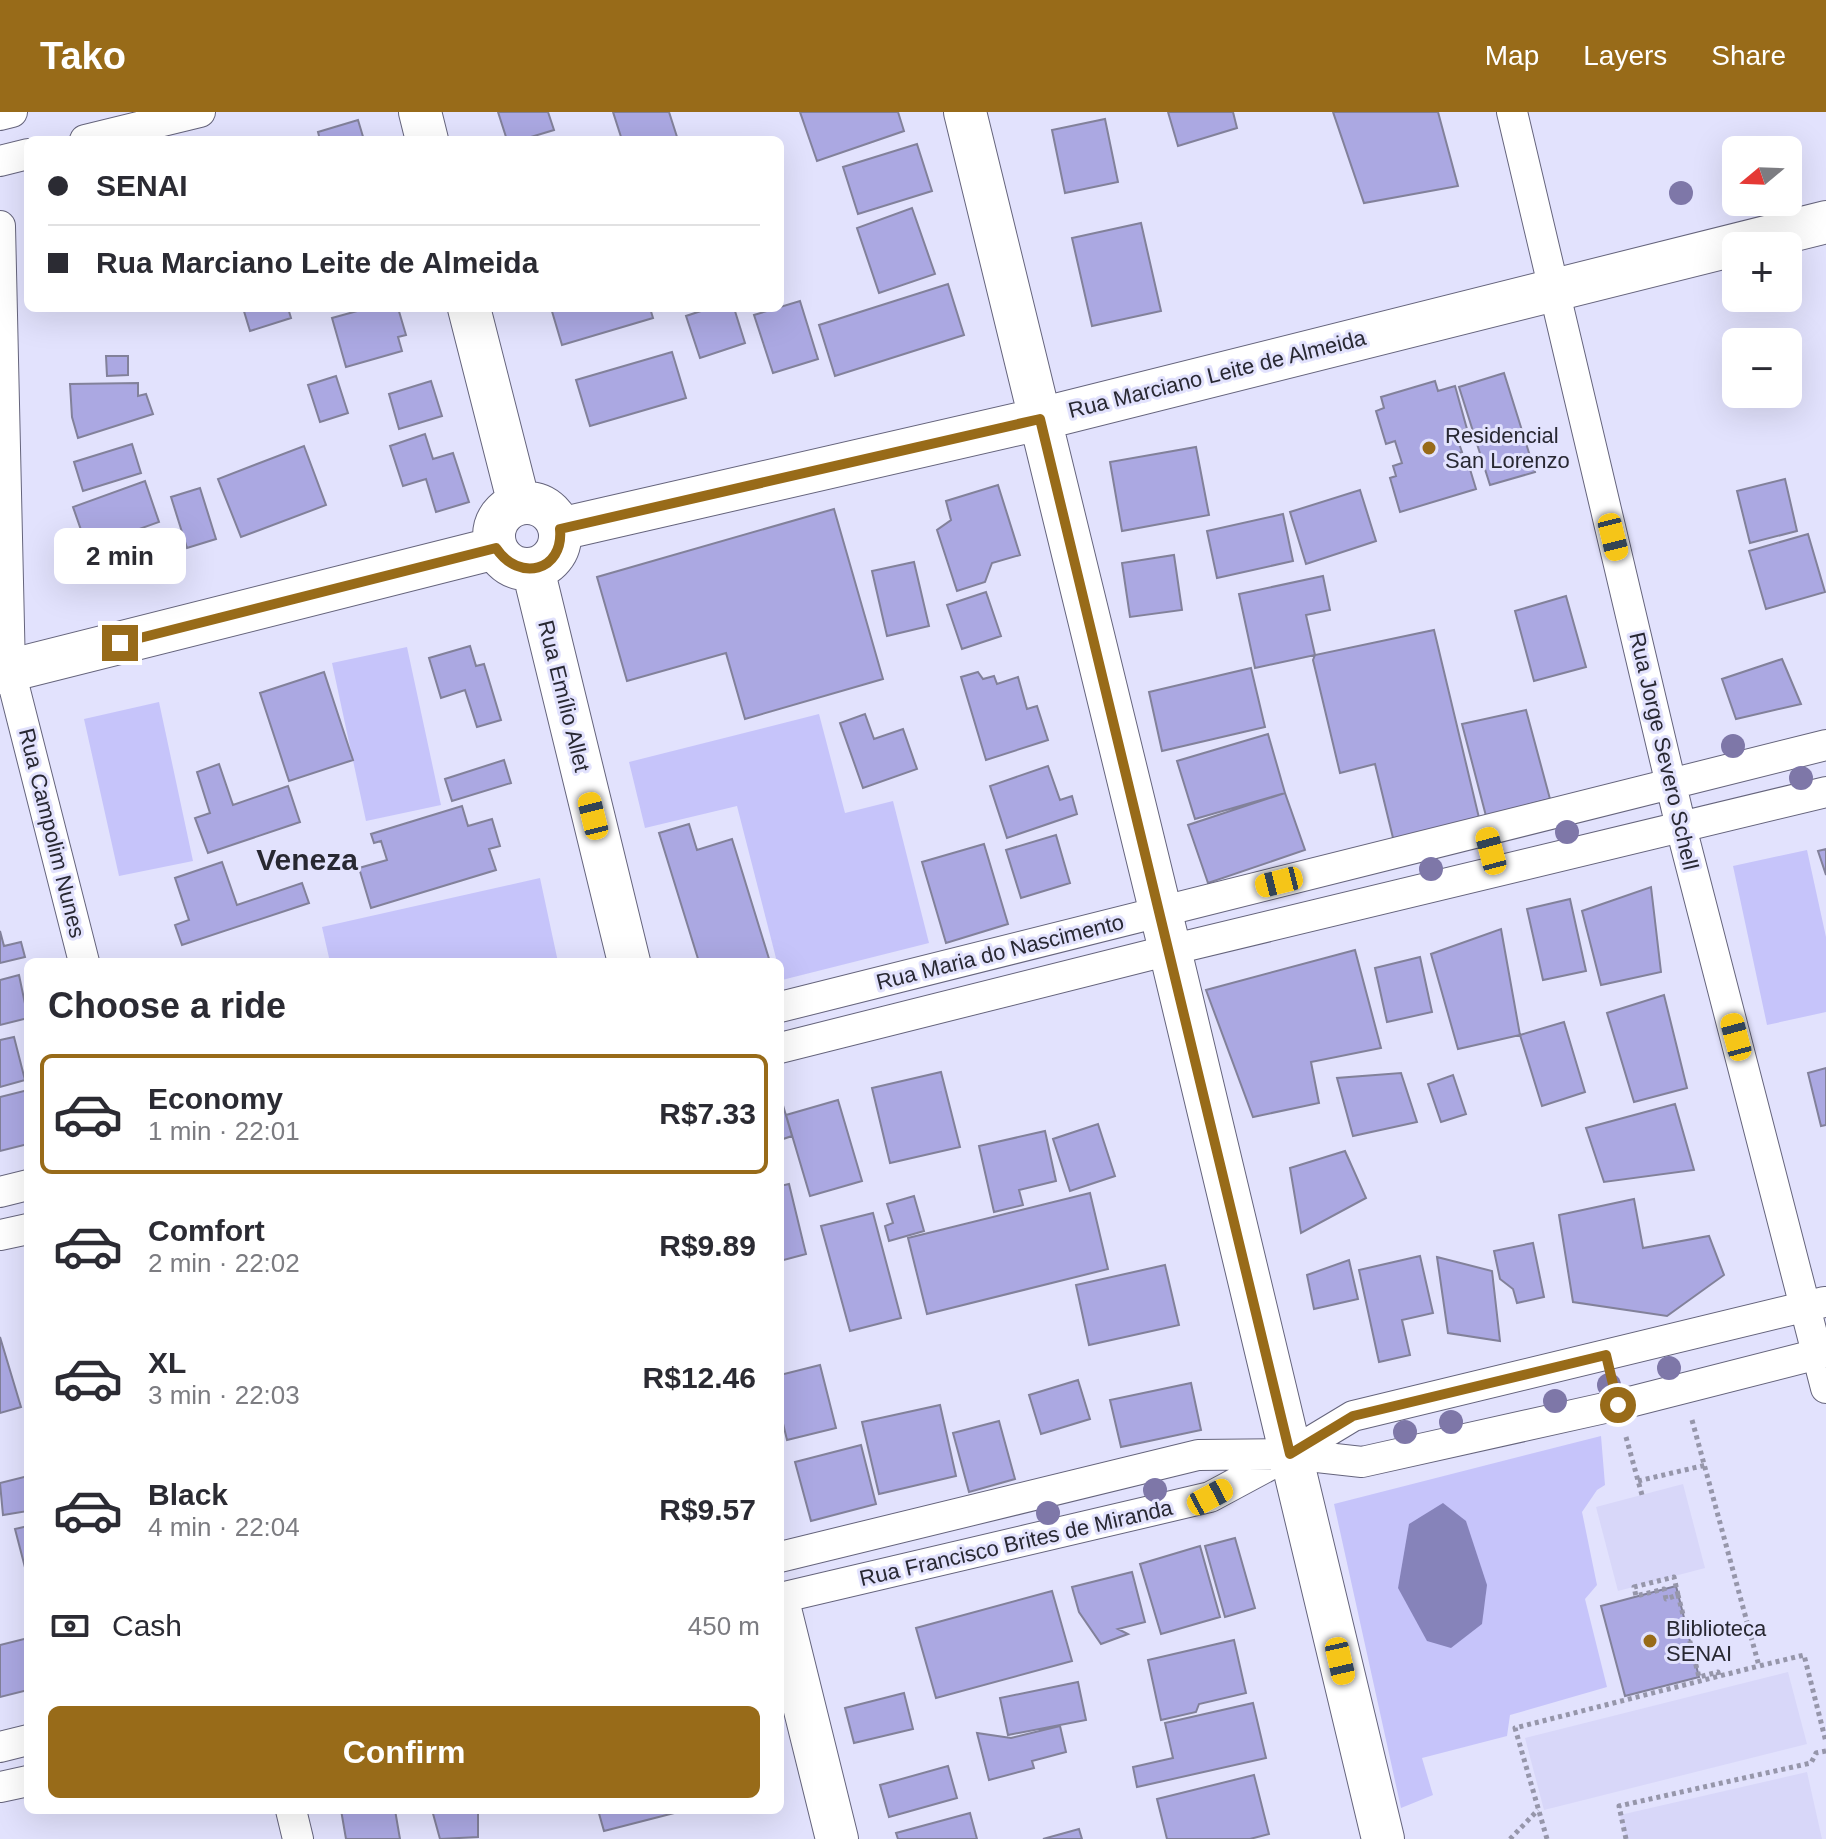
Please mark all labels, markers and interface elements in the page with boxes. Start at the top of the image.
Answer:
text: Tako [40,35,126,77]
text: Map [1485,40,1539,71]
text: Layers [1583,40,1667,71]
text: Share [1711,40,1786,71]
north arrow [1722,136,1802,216]
map controls [1722,136,1802,408]
text: SENAI [96,169,188,202]
button: + [1722,232,1802,312]
text: Rua Marciano Leite de Almeida [96,246,538,279]
street label: Rua Marciano Leite de Almeida [1066,325,1369,423]
button: − [1722,328,1802,408]
place label: Residencial San Lorenzo [1445,423,1570,473]
marker: Residencial San Lorenzo [1420,439,1438,457]
car [1596,511,1630,563]
callout: 2 min [54,527,186,583]
text: 2 min [86,541,154,571]
street label: Rua Emílio Allet [533,618,595,774]
route end [102,625,138,661]
street label: Rua Jorge Severo Schell [1624,630,1704,872]
street label: Rua Campolim Nunes [14,726,90,940]
car [576,790,610,842]
car [1473,825,1509,877]
district label: Veneza [256,843,358,876]
car [1253,865,1305,899]
street label: Rua Maria do Nascimento [874,909,1126,995]
text: Choose a ride [48,985,286,1026]
car [1718,1011,1754,1063]
icon: car [52,1078,124,1150]
text: Economy [148,1082,283,1115]
text: R$7.33 [659,1097,756,1130]
text: 1 min · 22:01 [148,1116,300,1146]
icon: car [52,1210,124,1282]
text: Comfort [148,1214,265,1247]
text: R$9.89 [659,1229,756,1262]
text: 2 min · 22:02 [148,1248,300,1278]
icon: car [52,1342,124,1414]
text: XL [148,1346,186,1379]
text: R$12.46 [643,1361,756,1394]
text: 3 min · 22:03 [148,1380,300,1410]
route start [1600,1387,1636,1423]
icon: car [52,1474,124,1546]
car [1183,1475,1237,1519]
text: Black [148,1478,228,1511]
text: R$9.57 [659,1493,756,1526]
street label: Rua Francisco Brites de Miranda [857,1495,1176,1591]
text: 4 min · 22:04 [148,1512,300,1542]
icon: cash [48,1604,92,1648]
text: Cash [112,1609,182,1642]
text: 450 m [688,1611,760,1641]
place label: Bliblioteca SENAI [1666,1616,1767,1666]
marker: Bliblioteca SENAI [1641,1632,1659,1650]
car [1323,1635,1357,1687]
button: Confirm [48,1706,760,1798]

